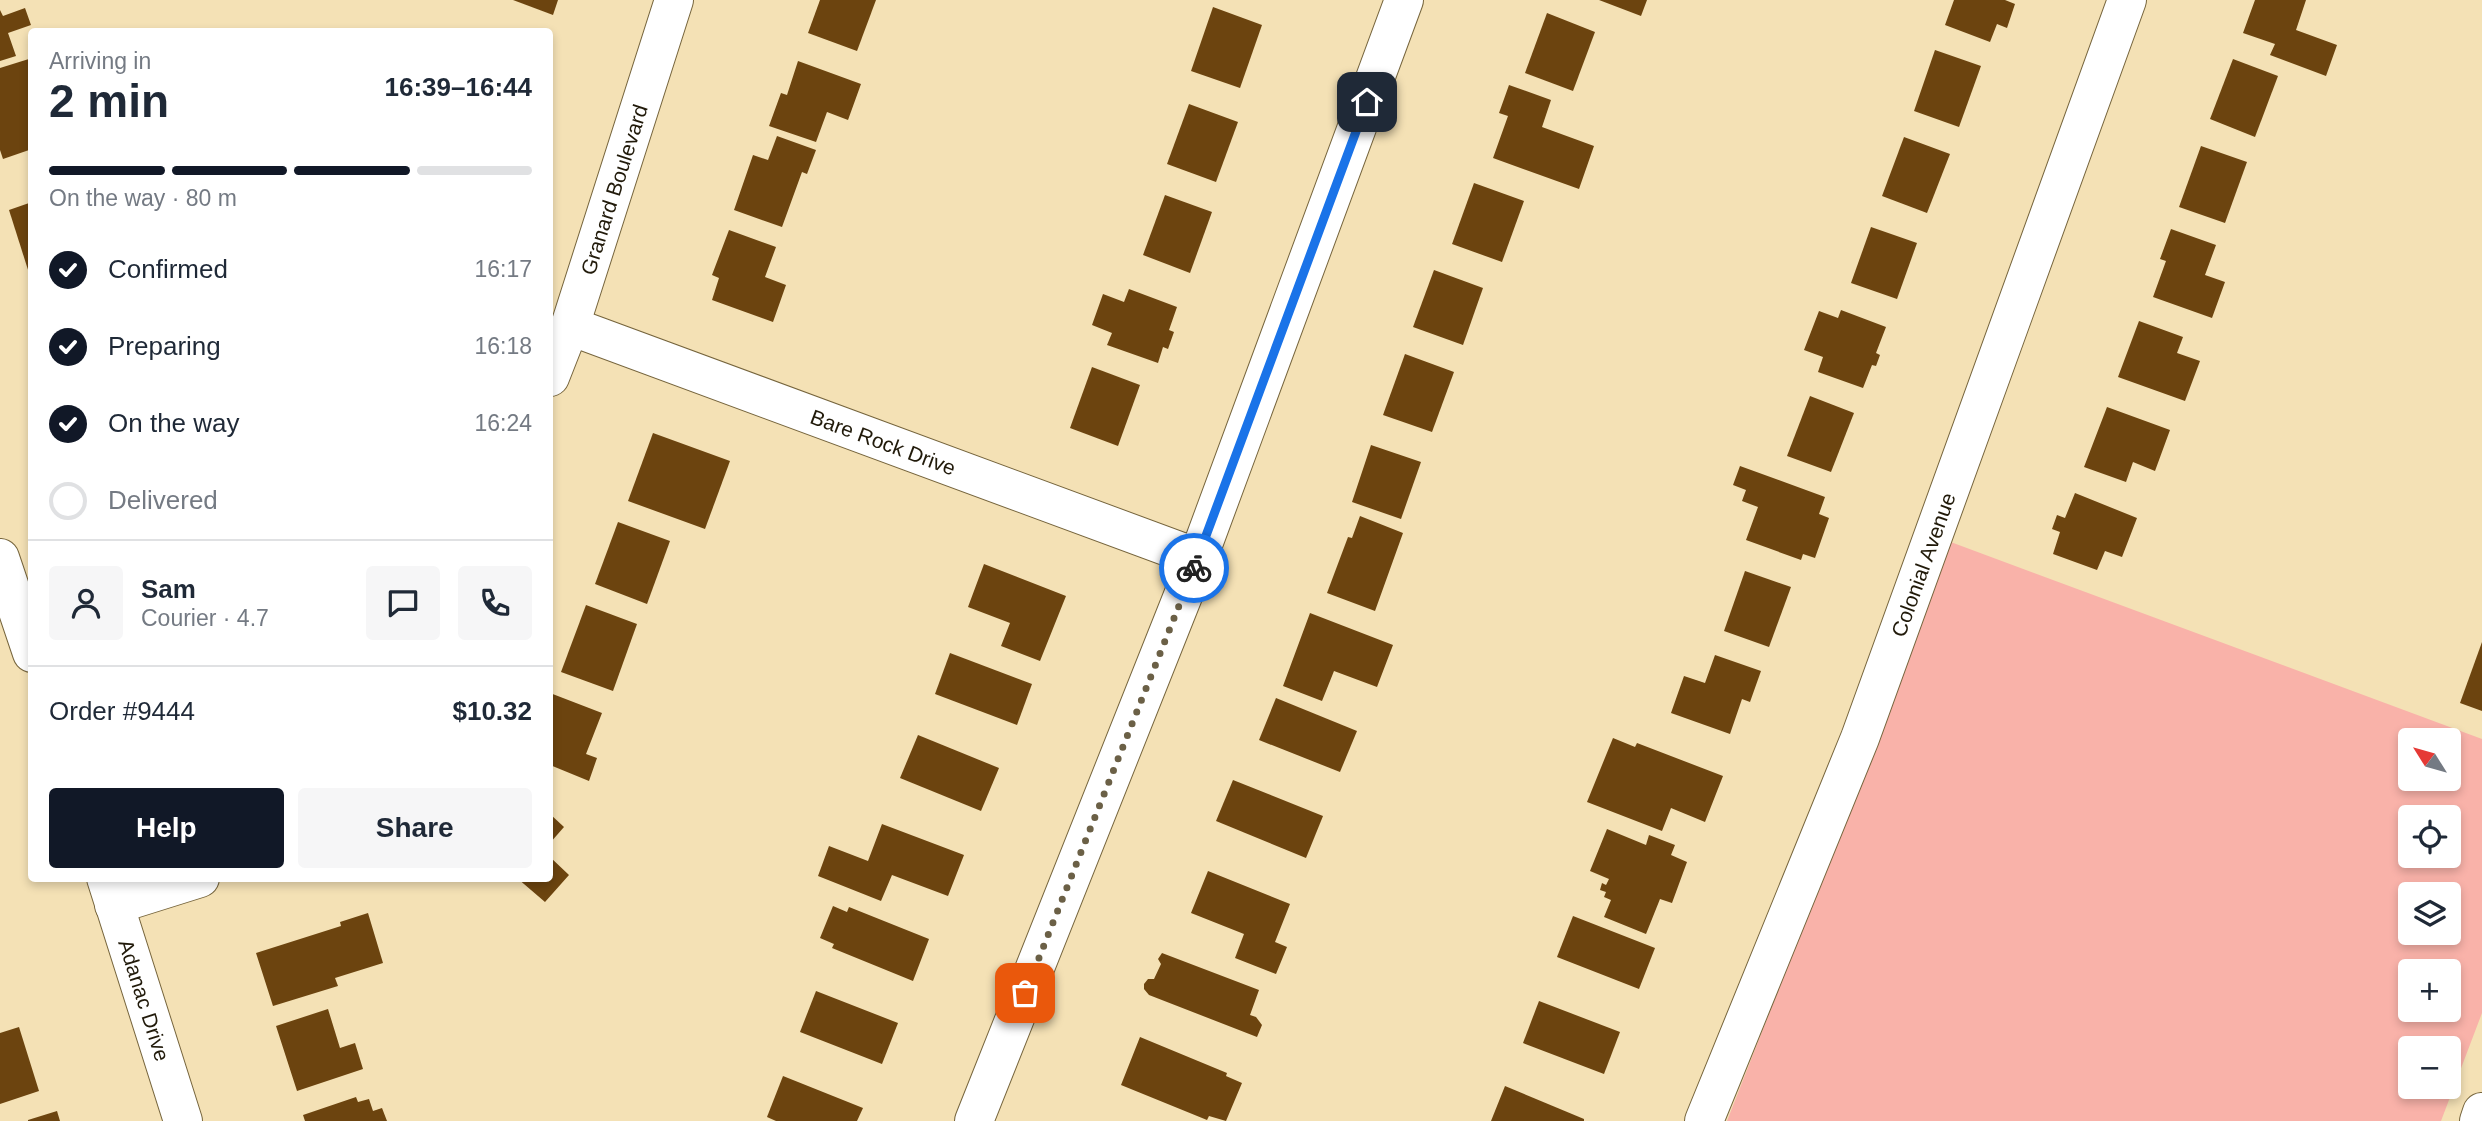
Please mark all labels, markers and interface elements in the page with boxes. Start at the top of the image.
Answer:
text: Arriving in [49,48,151,74]
text: 16:39–16:44 [385,72,532,102]
pin [1337,72,1397,132]
text: 2 min [49,75,169,127]
icon: home [1348,83,1386,121]
street label: Granard Boulevard [576,101,651,278]
text: On the way · 80 m [49,185,237,211]
icon: check [49,251,87,289]
text: Confirmed [108,254,228,284]
text: 16:17 [474,256,532,282]
icon: check [49,328,87,366]
text: Preparing [108,331,221,361]
text: 16:18 [474,333,532,359]
street label: Bare Rock Drive [808,404,959,479]
icon: check [49,405,87,443]
text: On the way [108,408,240,438]
text: 16:24 [474,410,532,436]
text: Delivered [108,485,218,515]
street label: Colonial Avenue [1886,489,1959,640]
courier [1159,533,1229,603]
icon: bike [1175,549,1213,587]
button: person [49,566,123,640]
button: chat [366,566,440,640]
button: phone [458,566,532,640]
text: Sam [141,574,196,604]
text: Courier · 4.7 [141,605,269,631]
text: Order #9444 [49,696,195,726]
text: $10.32 [452,696,532,726]
north arrow [2398,728,2460,791]
map controls [2398,728,2461,1099]
button: Help [49,788,284,868]
button: Share [298,788,532,868]
button: locate [2398,805,2461,868]
button: layers [2398,882,2461,945]
street label: Adanac Drive [115,936,175,1064]
button: + [2398,959,2461,1022]
pin [995,963,1055,1023]
icon: bag [1006,974,1044,1012]
button: − [2398,1036,2461,1099]

